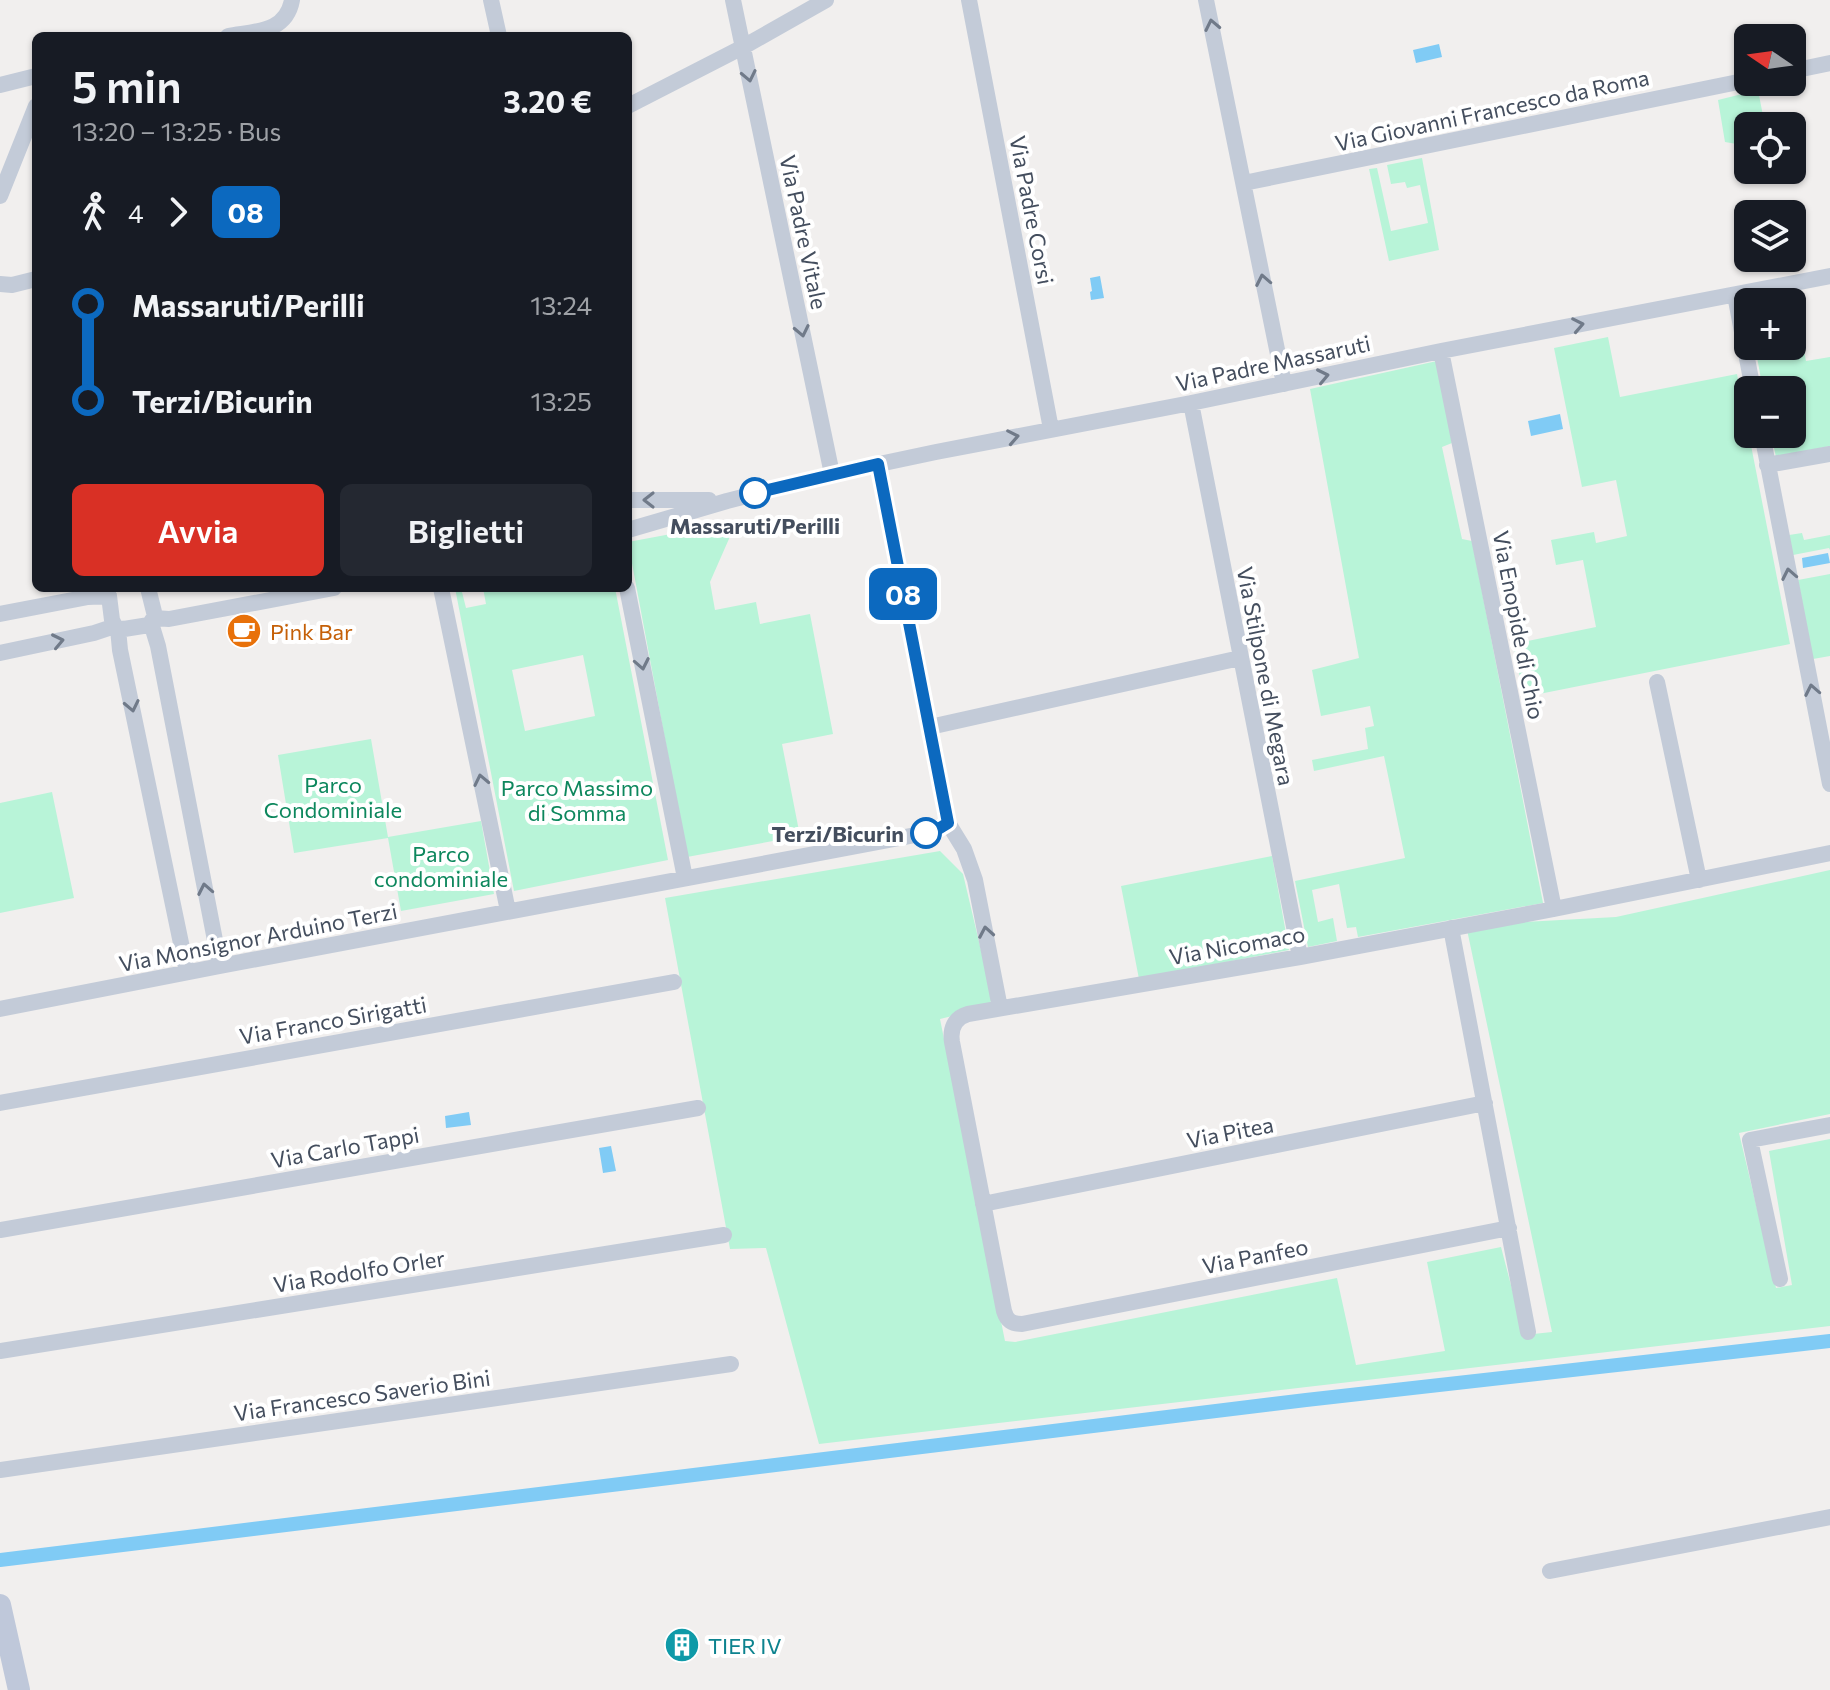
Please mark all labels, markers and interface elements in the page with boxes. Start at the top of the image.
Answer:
one-way arrow [1204,18,1221,32]
north arrow [1734,24,1806,96]
map controls [1734,24,1806,448]
text: 5 min [72,58,182,112]
street label: Via Giovanni Francesco da Roma [1332,63,1652,157]
one-way arrow [740,69,757,83]
text: 3.20 € [503,82,592,119]
button: locate [1734,112,1806,184]
text: 13:20 – 13:25 · Bus [72,115,281,146]
street label: Via Padre Corsi [1004,133,1060,287]
street label: Via Padre Vitale [774,152,834,312]
icon: walk [72,190,116,234]
icon: forward [156,190,200,234]
text: 08 [228,195,264,229]
text: 4 [128,197,144,228]
button: layers [1734,200,1806,272]
one-way arrow [1255,274,1272,287]
text: Massaruti/Perilli [132,286,365,323]
button: + [1734,288,1806,360]
text: 13:24 [530,289,592,320]
one-way arrow [1571,317,1584,334]
one-way arrow [793,324,810,338]
street label: Via Padre Massaruti [1173,329,1373,397]
one-way arrow [1315,368,1329,385]
button: − [1734,376,1806,448]
text: Terzi/Bicurin [132,382,313,419]
text: 13:25 [531,385,592,416]
one-way arrow [1006,429,1019,446]
marker: Massaruti/Perilli [740,478,770,508]
button: Avvia [72,484,324,576]
button: Biglietti [340,484,592,576]
one-way arrow [642,491,655,509]
place label: Massaruti/Perilli [670,512,840,539]
street label: Via Enopide di Chio [1487,528,1551,722]
street label: Via Stilpone di Megara [1232,564,1300,788]
line badge: 08 [867,568,939,620]
one-way arrow [1781,568,1798,582]
text: 08 [885,577,921,611]
cafe icon: Pink Bar [225,612,263,650]
place label: Pink Bar [270,618,353,645]
one-way arrow [51,633,64,650]
one-way arrow [633,658,650,671]
one-way arrow [1804,683,1821,697]
one-way arrow [123,698,140,712]
park label: Parco Condominiale [264,771,402,823]
one-way arrow [473,774,490,787]
park label: Parco Massimo di Somma [501,774,653,826]
marker: Terzi/Bicurin [911,818,941,848]
place label: Terzi/Bicurin [771,820,904,847]
park label: Parco condominiale [374,840,508,892]
one-way arrow [198,882,215,896]
street label: Via Monsignor Arduino Terzi [116,897,400,977]
street label: Via Nicomaco [1167,920,1307,970]
one-way arrow [978,925,995,939]
street label: Via Franco Sirigatti [237,990,429,1050]
street label: Via Pitea [1184,1110,1276,1154]
street label: Via Carlo Tappi [269,1121,421,1173]
street label: Via Panfeo [1200,1233,1310,1279]
street label: Via Rodolfo Orler [271,1244,447,1298]
street label: Via Francesco Saverio Bini [232,1364,492,1426]
building icon: TIER IV [663,1626,701,1664]
place label: TIER IV [708,1632,782,1659]

